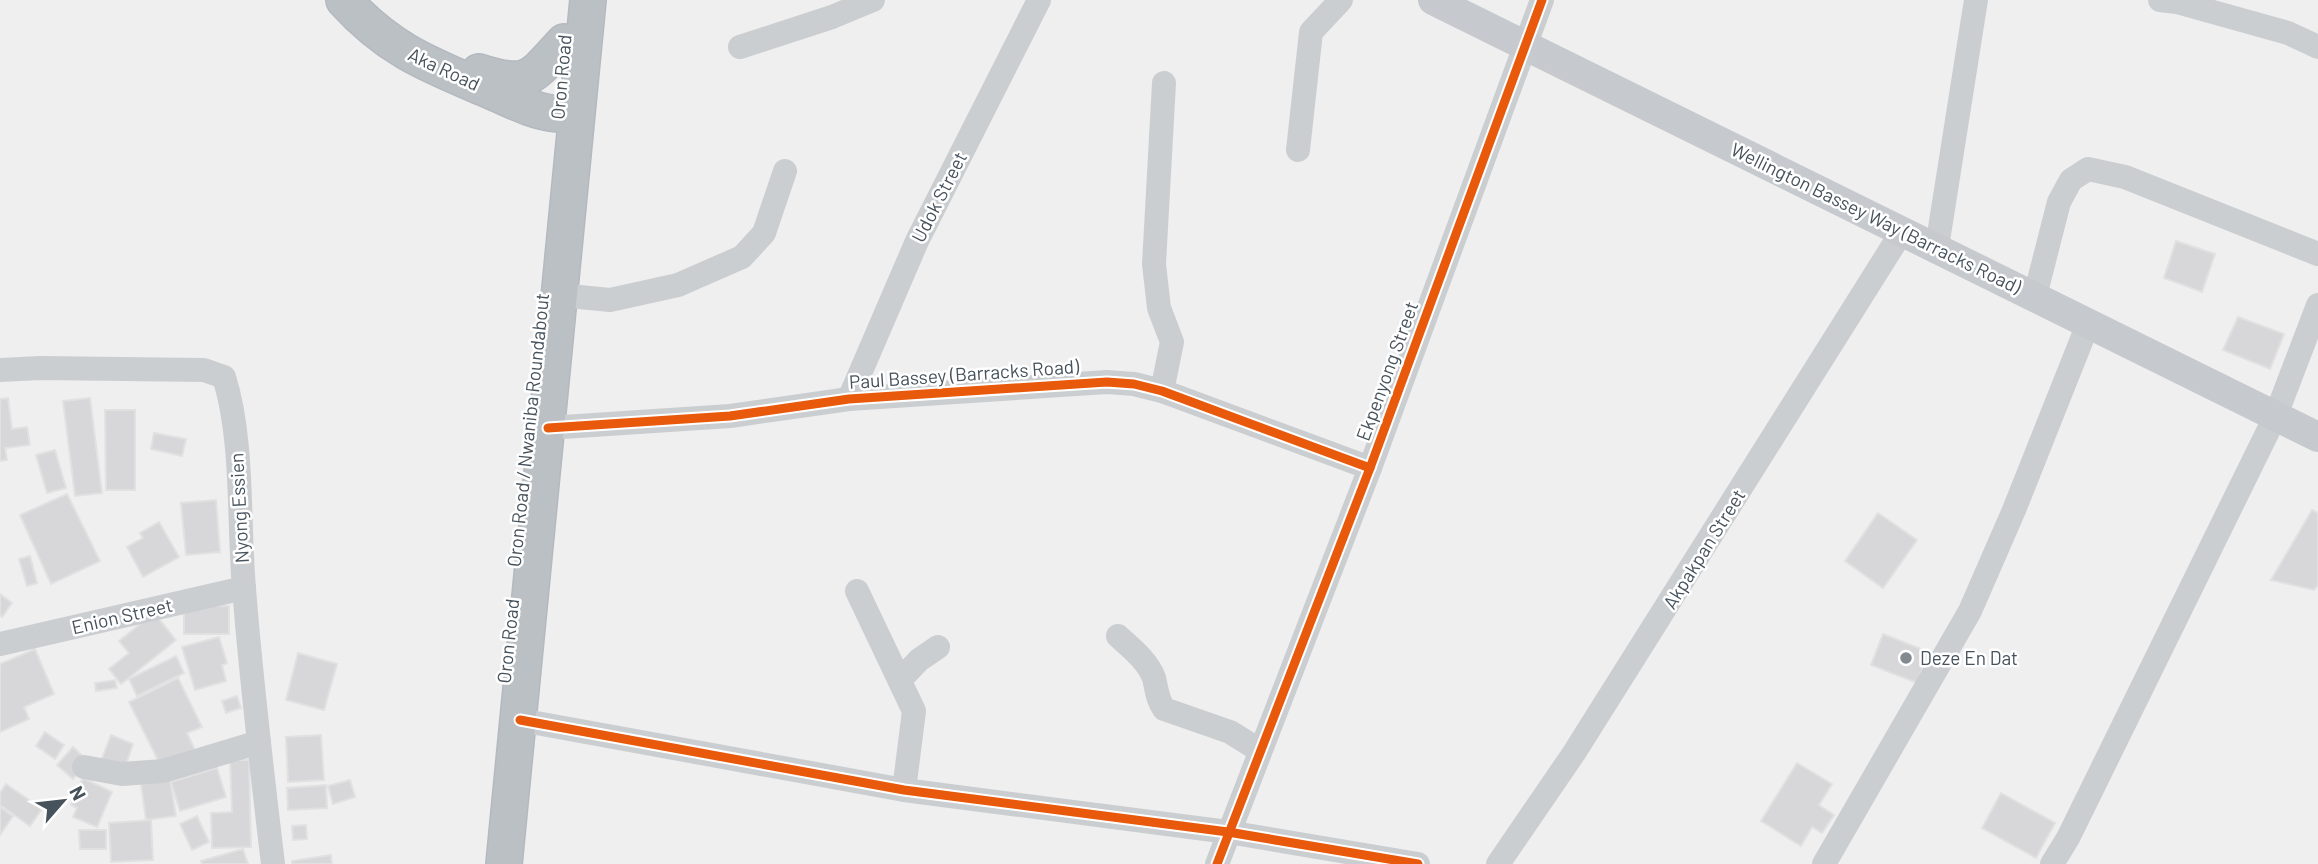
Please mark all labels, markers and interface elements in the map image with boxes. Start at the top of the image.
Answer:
street label: Oron Road [545,34,576,120]
street label: Aka Road [405,42,484,95]
street label: Wellington Bassey Way (Barracks Road) [1727,137,2026,298]
street label: Udok Street [906,148,971,246]
street label: Oron Road / Nwaniba Roundabout [502,292,553,568]
street label: Ekpenyong Street [1351,298,1422,444]
street label: Paul Bassey (Barracks Road) [848,354,1081,393]
street label: Nyong Essien [224,452,253,564]
street label: Akpakpan Street [1658,485,1750,613]
street label: Enion Street [69,593,175,638]
street label: Oron Road [492,597,523,684]
place label: Deze En Dat [1920,646,2018,669]
marker: Deze En Dat [1898,650,1914,666]
north arrow [28,766,98,836]
text: N [65,782,92,804]

